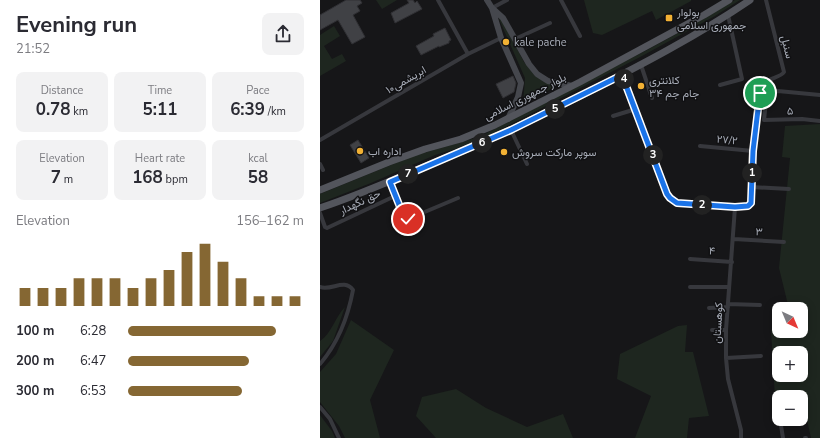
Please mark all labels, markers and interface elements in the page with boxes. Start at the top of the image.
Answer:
place label: بولوار جمهوری اسلامی [676,5,746,33]
text: Evening run [16,10,137,40]
button: share [262,13,304,55]
marker: بولوار جمهوری اسلامی [664,13,674,23]
street label: سنبل [777,34,797,61]
place label: kale pache [514,35,567,50]
marker: kale pache [501,37,511,47]
text: 21:52 [16,40,50,58]
street label: ابریشمی۱۰ [383,62,429,98]
pin: 4 [614,69,634,89]
street label: بلوار جمهوری اسلامی [481,70,569,124]
text: 4 [621,71,627,86]
place label: کلانتری ۳۴ جام جم [649,73,699,101]
pin [743,76,777,110]
marker: کلانتری ۳۴ جام جم [636,81,646,91]
icon: arrive [749,82,771,104]
text: Distance [41,83,83,98]
text: Time [148,83,172,98]
text: Pace [246,83,270,98]
text: 0.78 [36,98,71,121]
text: 5:11 [143,98,177,121]
text: 6:39 [230,98,265,121]
pin: 5 [545,99,565,119]
text: 5 [552,101,558,116]
street label: ۵ [786,103,794,119]
text: km [71,104,88,119]
text: /km [265,104,286,119]
street label: ۲۷/۲ [716,132,738,148]
pin: 6 [472,133,492,153]
text: 6 [479,135,485,150]
place label: اداره اب [368,144,401,159]
place label: سوپر مارکت سروش [512,145,597,160]
pin: 3 [643,145,663,165]
marker: اداره اب [355,146,365,156]
marker: سوپر مارکت سروش [499,147,509,157]
text: 3 [650,147,656,162]
text: Elevation [39,151,85,166]
text: Heart rate [135,151,185,166]
text: kcal [248,151,268,166]
pin: 1 [742,163,762,183]
pin: 7 [398,164,418,184]
text: 1 [749,165,755,180]
text: 7 [51,166,61,189]
text: 168 [132,166,163,189]
text: 58 [248,166,268,189]
text: 7 [405,166,411,181]
text: m [61,172,73,187]
text: bpm [163,172,188,187]
street label: حق نگهدار [336,186,383,219]
pin: 2 [692,195,712,215]
text: 2 [699,197,705,212]
pin [391,202,425,236]
icon: check [397,208,419,230]
text: Elevation [16,212,70,230]
text: 156–162 m [236,212,304,230]
street label: ۳ [755,224,763,240]
street label: ۴ [708,243,716,259]
street label: کوهستان [709,302,727,344]
north arrow [772,302,808,338]
map controls [772,302,808,426]
text: 100 m [16,322,54,340]
text: 6:28 [80,322,106,340]
button: + [772,346,808,382]
text: 200 m [16,352,54,370]
text: 6:47 [80,352,106,370]
text: 300 m [16,382,54,400]
text: 6:53 [80,382,106,400]
button: − [772,390,808,426]

